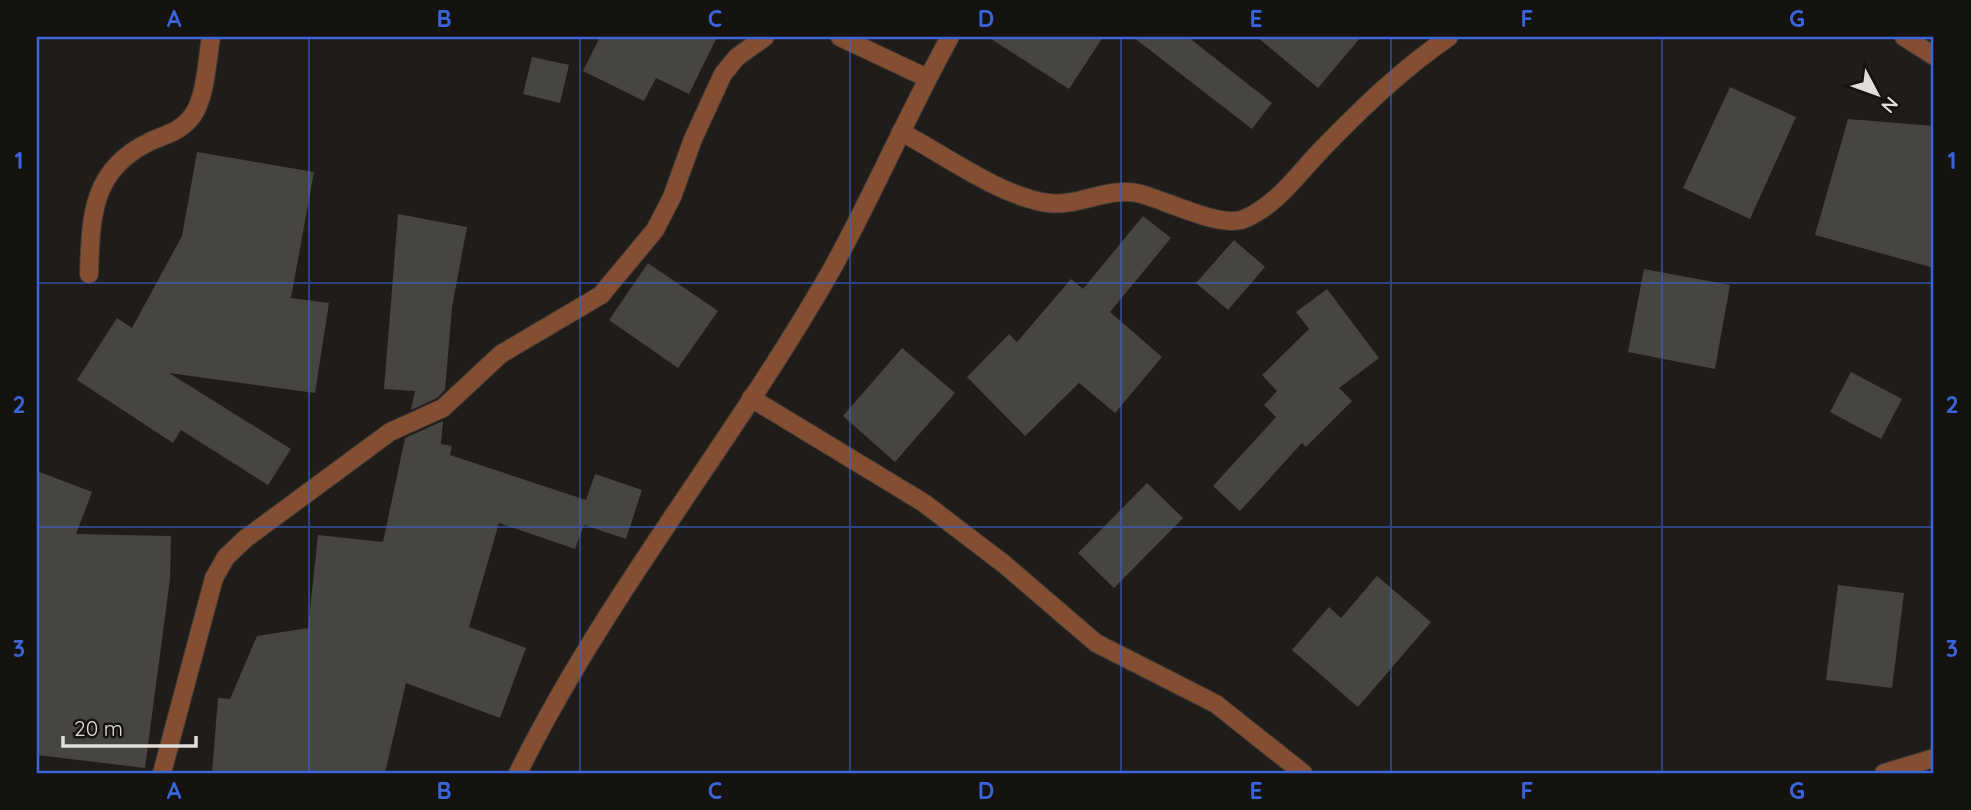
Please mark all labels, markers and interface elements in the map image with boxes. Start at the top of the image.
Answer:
text: A [167,4,182,33]
text: B [436,4,452,33]
text: C [708,4,722,33]
text: D [978,4,994,33]
text: E [1249,4,1263,33]
text: F [1521,4,1533,33]
text: G [1789,4,1805,33]
north arrow [1842,60,1912,130]
text: N [1876,92,1903,118]
text: 1 [15,146,23,175]
text: 1 [1948,146,1956,175]
text: 2 [12,390,26,419]
text: 2 [1945,390,1959,419]
text: 3 [13,634,25,663]
text: 3 [1946,634,1958,663]
scale bar [63,705,196,749]
text: 20 m [74,715,123,741]
text: A [167,776,182,805]
text: B [436,776,452,805]
text: C [708,776,722,805]
text: D [978,776,994,805]
text: E [1249,776,1263,805]
text: F [1521,776,1533,805]
text: G [1789,776,1805,805]

